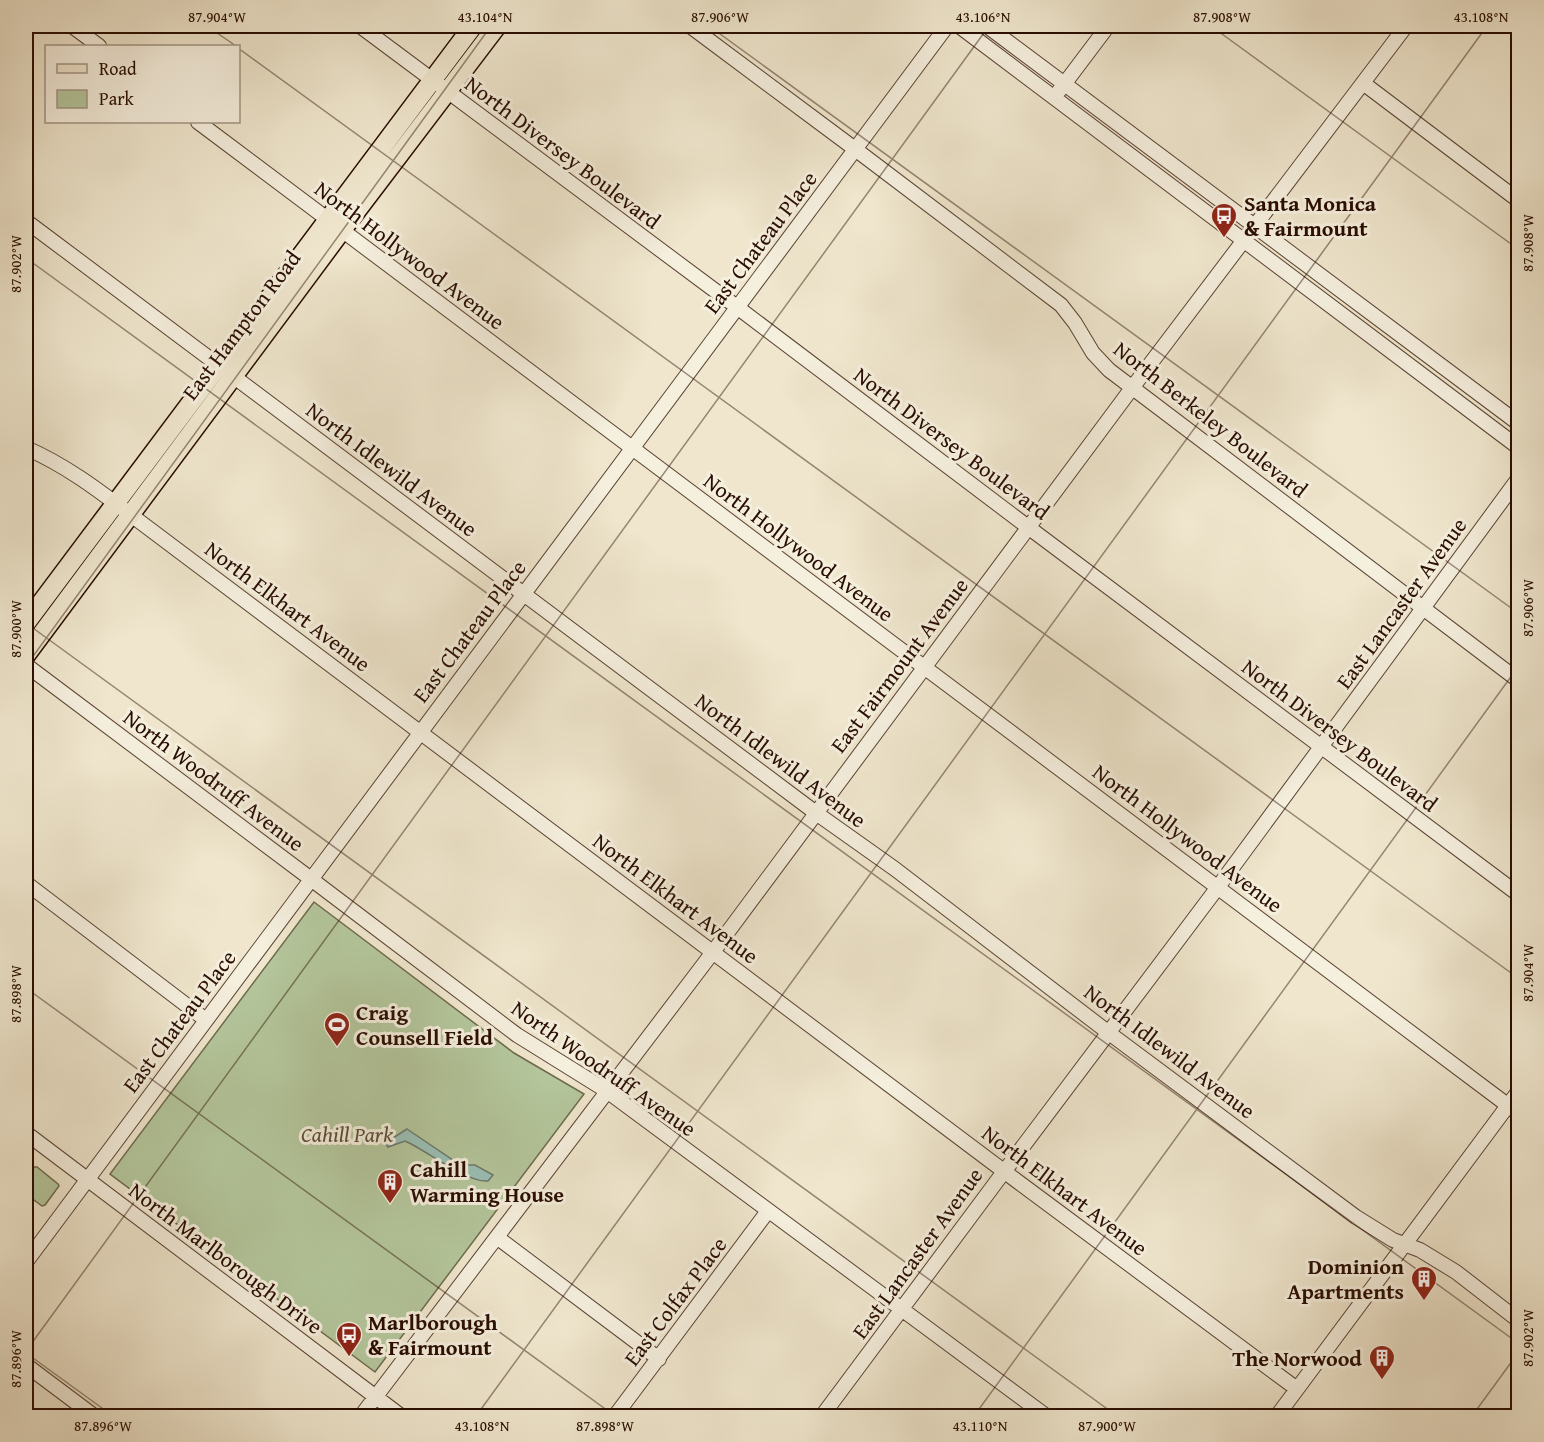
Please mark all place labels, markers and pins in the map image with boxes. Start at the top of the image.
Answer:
place label: Santa Monica & Fairmount [1244,187,1377,244]
bus stop icon: Santa Monica & Fairmount [1209,201,1239,239]
place label: Craig Counsell Field [356,996,493,1053]
sports icon: Craig Counsell Field [322,1010,352,1048]
place label: Cahill Warming House [410,1153,564,1210]
building icon: Cahill Warming House [375,1167,405,1205]
place label: Dominion Apartments [1287,1250,1404,1307]
building icon: Dominion Apartments [1409,1264,1439,1302]
place label: Marlborough & Fairmount [368,1306,498,1363]
bus stop icon: Marlborough & Fairmount [334,1320,364,1358]
place label: The Norwood [1232,1342,1362,1374]
building icon: The Norwood [1367,1343,1397,1381]

